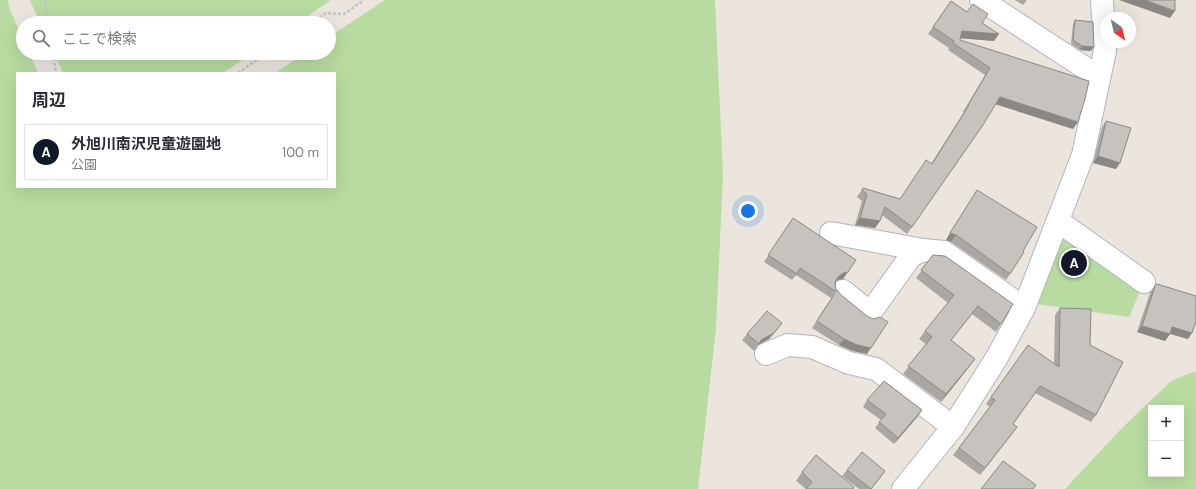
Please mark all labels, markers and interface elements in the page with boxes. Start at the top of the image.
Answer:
north arrow [1100,12,1136,48]
search box [16,16,336,60]
icon: search [30,27,52,49]
text: ここで検索 [62,29,137,49]
text: 周辺 [32,89,66,111]
text: 外旭川南沢児童遊園地 [71,134,221,154]
text: A [41,144,51,161]
text: 100 m [282,144,319,161]
text: 公園 [71,156,97,173]
your location [738,201,758,221]
pin: A [1061,248,1087,278]
map controls [1148,405,1184,477]
button: + [1148,405,1184,441]
button: − [1148,441,1184,477]

